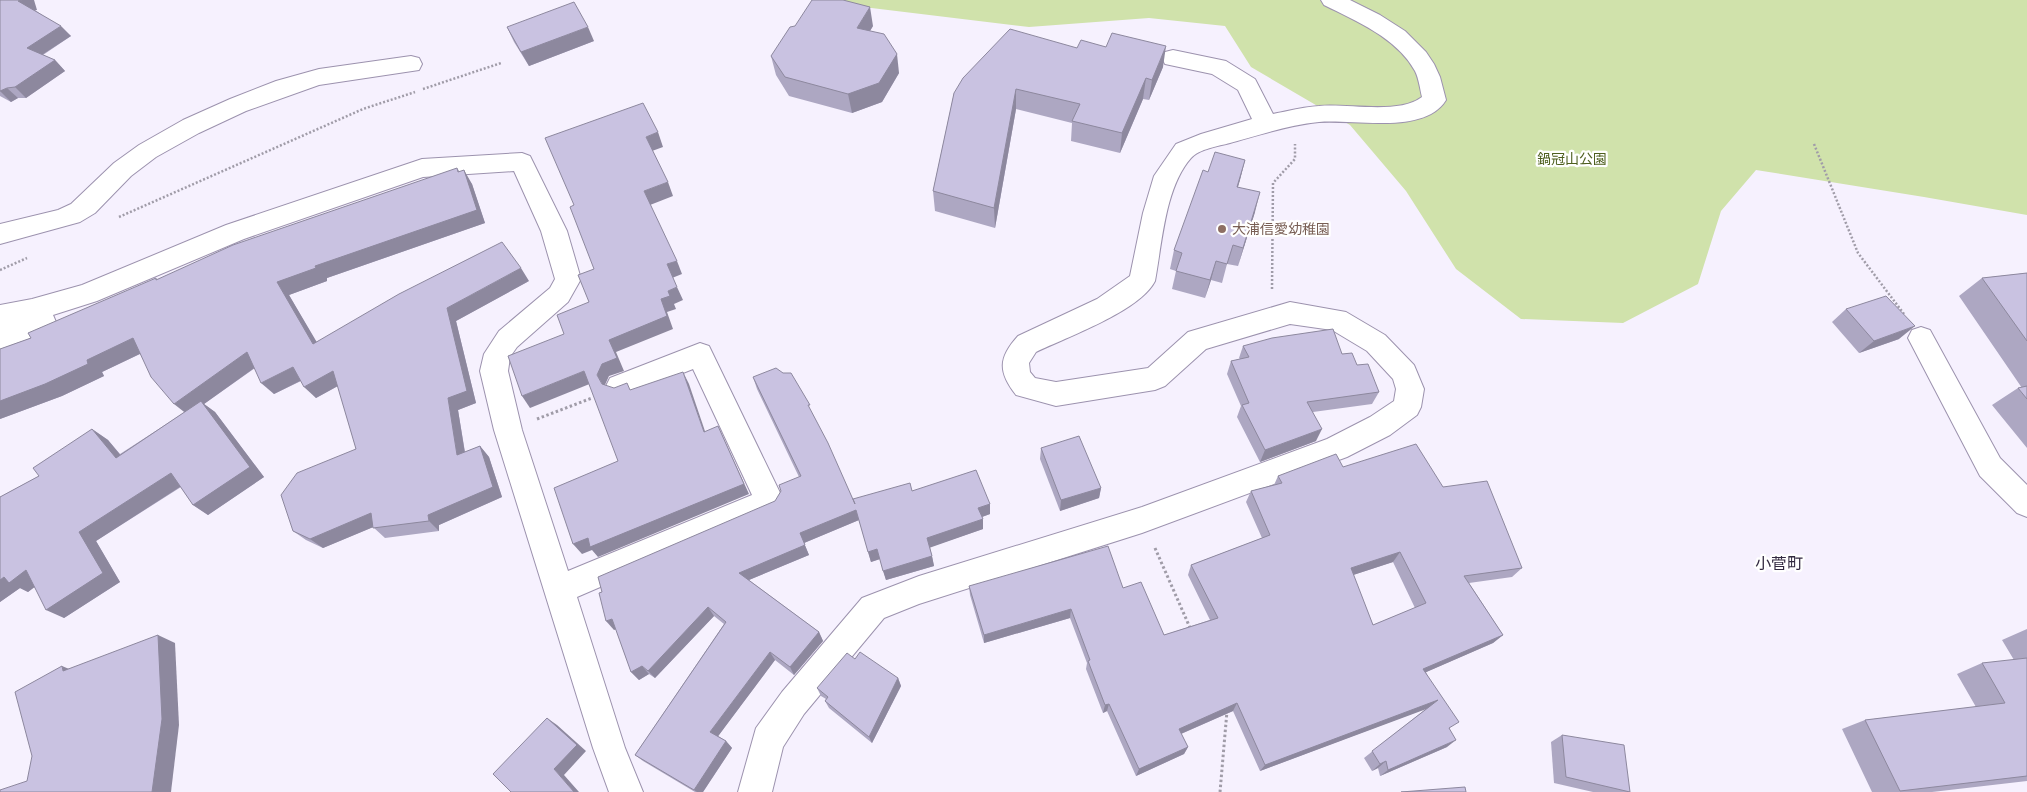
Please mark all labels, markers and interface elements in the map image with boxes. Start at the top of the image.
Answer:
park label: 鍋冠山公園 [1537,151,1607,168]
place label: 大浦信愛幼稚園 [1232,221,1330,238]
marker: 大浦信愛幼稚園 [1216,223,1228,235]
district label: 小菅町 [1755,554,1803,573]

